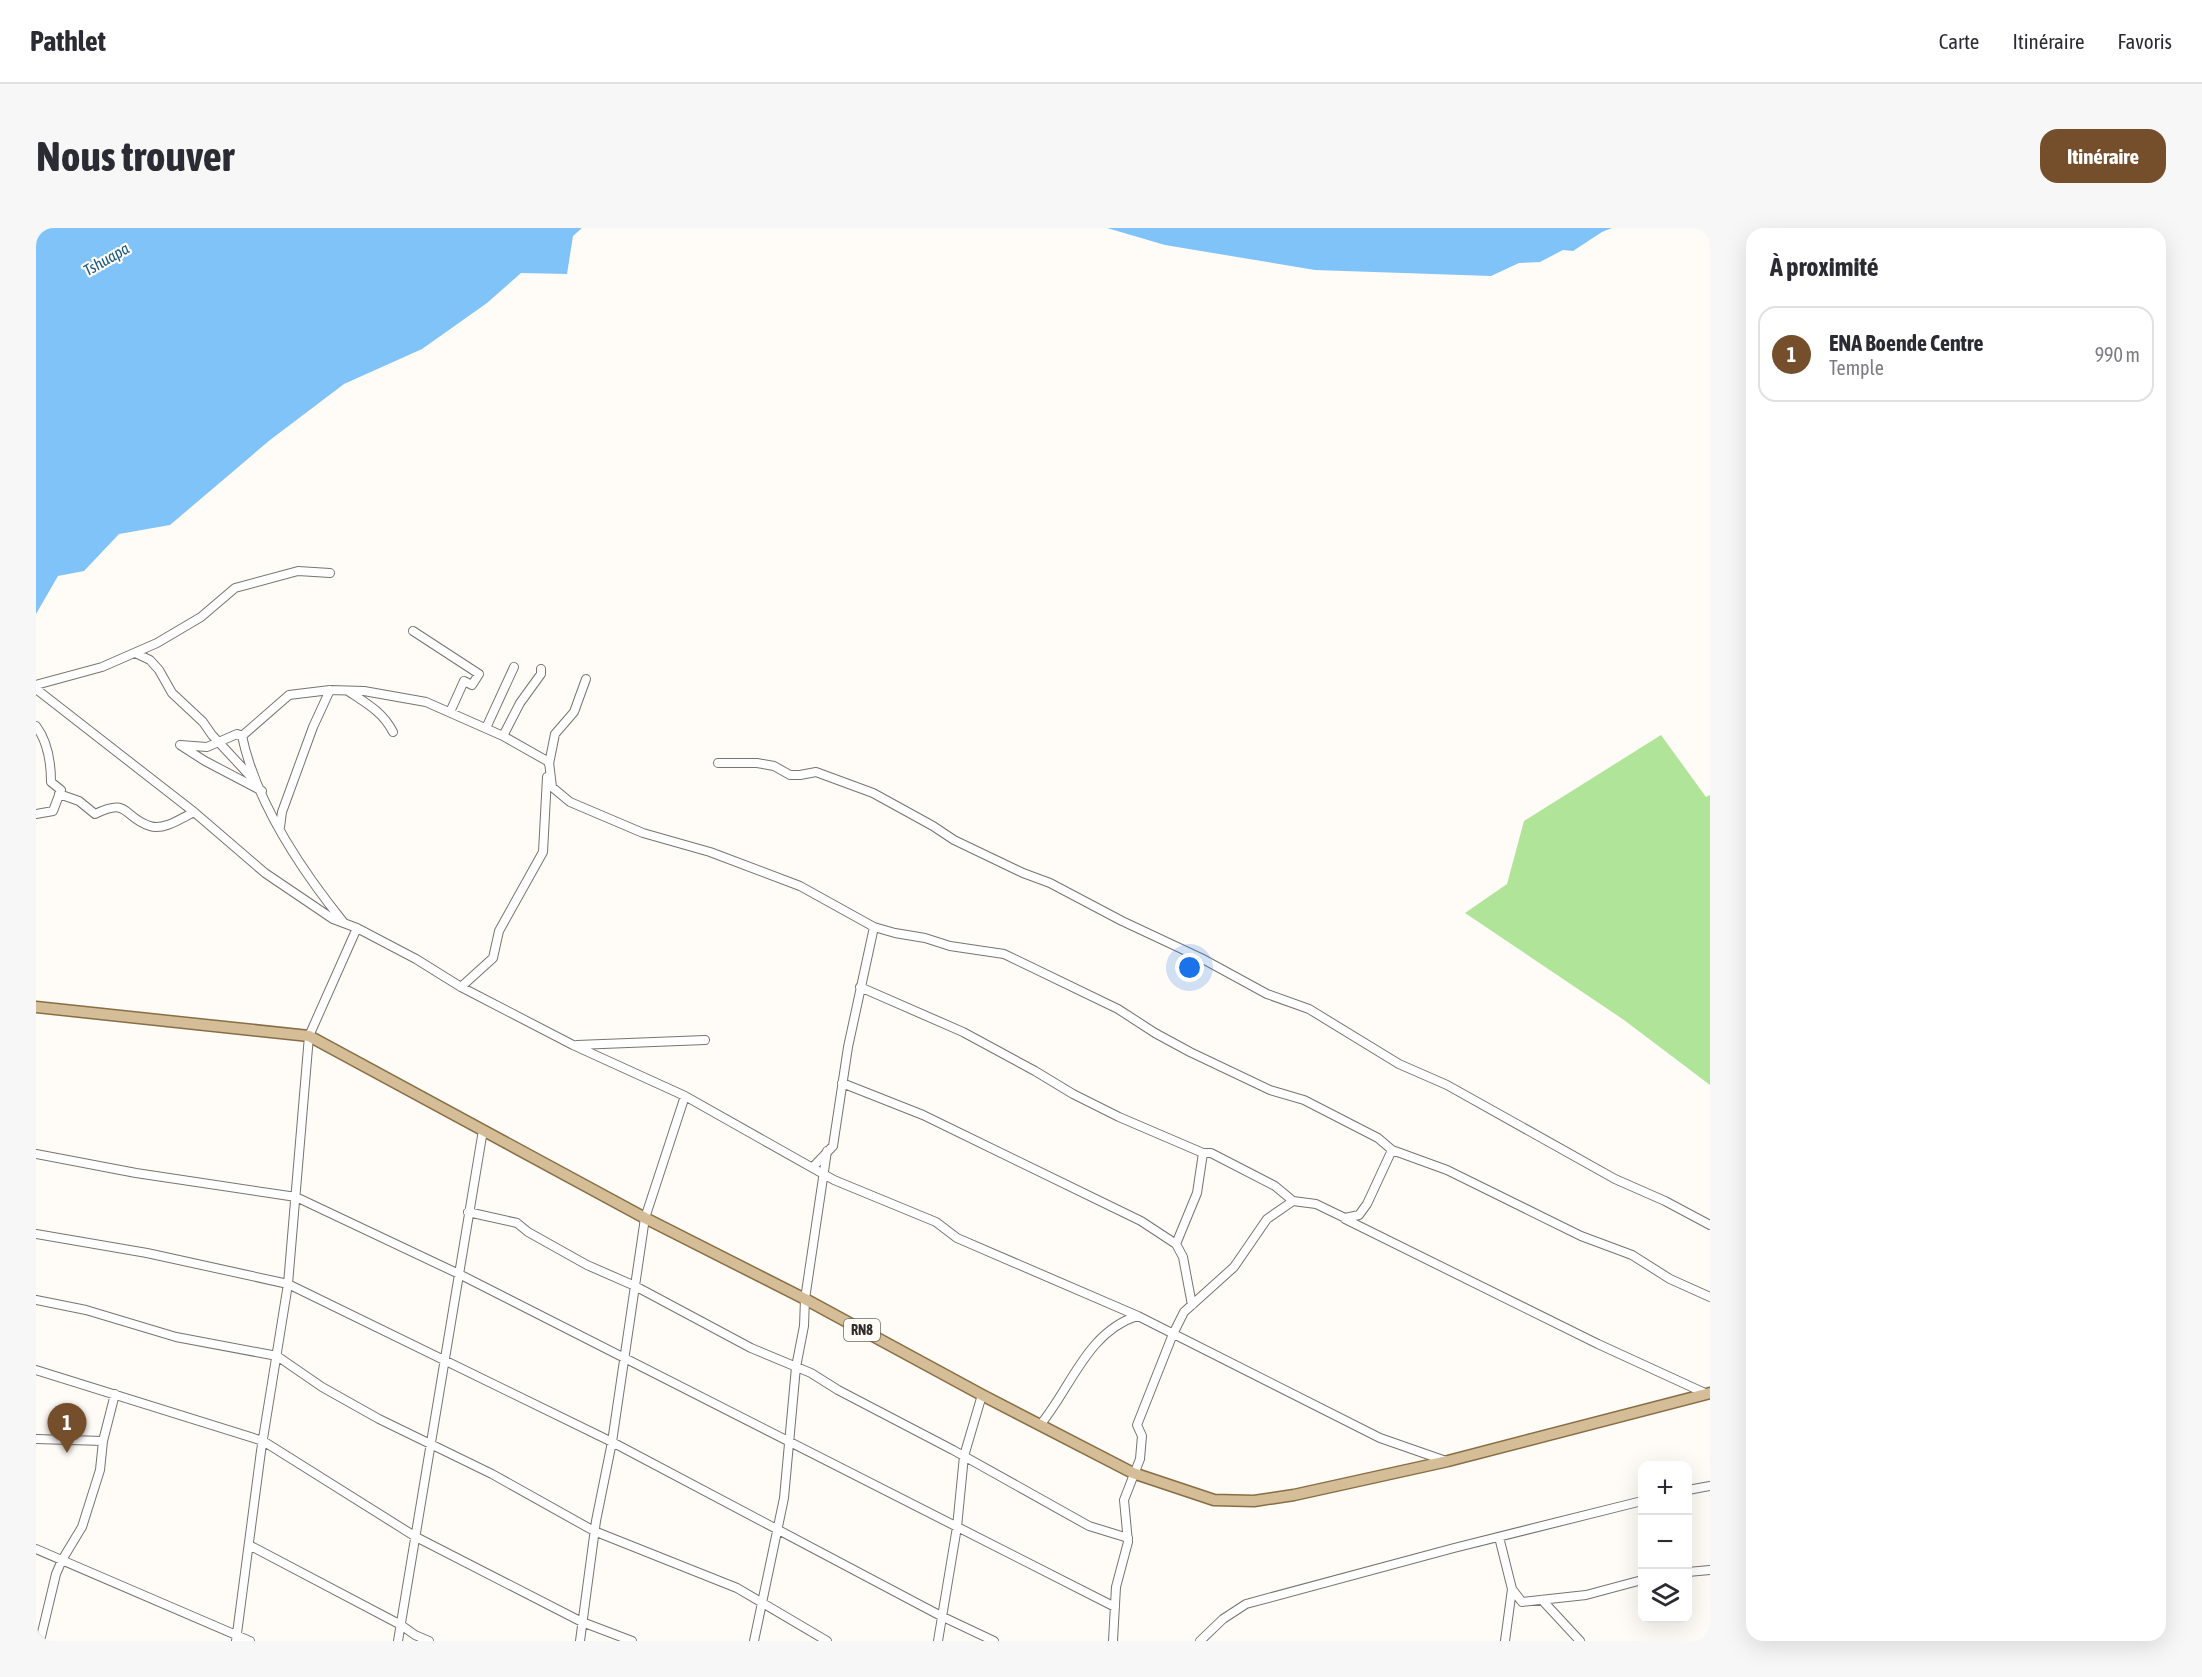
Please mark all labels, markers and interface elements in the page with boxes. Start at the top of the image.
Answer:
text: Pathlet [30,25,106,57]
text: Carte [1939,29,1979,53]
text: Itinéraire [2012,29,2084,53]
text: Favoris [2117,29,2172,53]
button: Itinéraire [2040,129,2166,183]
text: Nous trouver [36,132,234,180]
water label: Tshuapa [80,239,133,280]
text: À proximité [1770,252,1878,282]
text: ENA Boende Centre [1829,330,1983,356]
text: 1 [1787,343,1796,366]
text: 990 m [2095,343,2140,366]
text: Temple [1829,356,1884,379]
your location [1175,953,1204,982]
road number: RN8 [844,1319,880,1341]
pin: 1 [48,1404,87,1453]
map controls [1638,1461,1692,1623]
button: + [1638,1461,1692,1515]
button: − [1638,1515,1692,1569]
button: layers [1638,1569,1692,1623]

